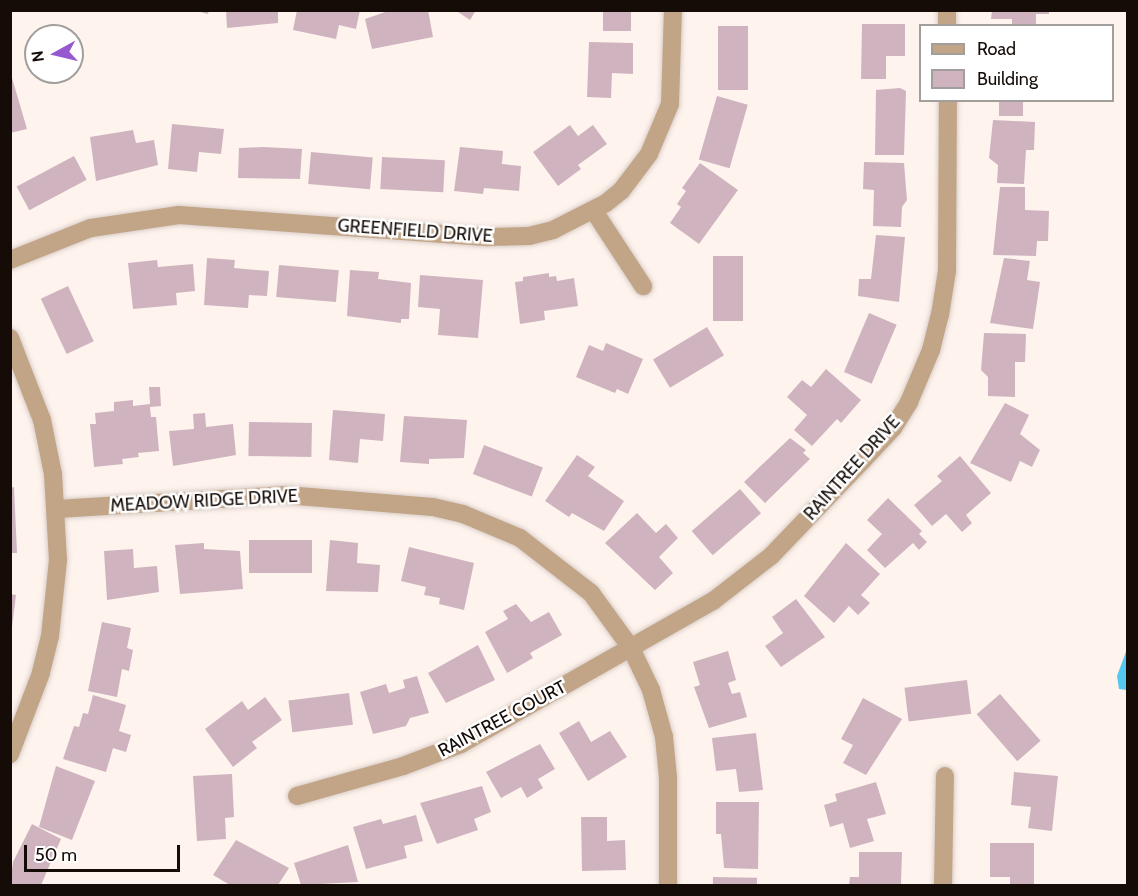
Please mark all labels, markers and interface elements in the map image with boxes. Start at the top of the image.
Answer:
north arrow [24,24,84,84]
legend [919,24,1114,102]
text: Road [977,38,1016,60]
text: N [27,49,48,63]
text: Building [977,68,1038,90]
street label: GREENFIELD DRIVE [337,215,493,247]
street label: RAINTREE DRIVE [799,411,905,525]
street label: MEADOW RIDGE DRIVE [110,485,298,517]
street label: RAINTREE COURT [434,676,570,762]
scale bar [27,833,183,871]
text: 50 m [35,844,77,866]

